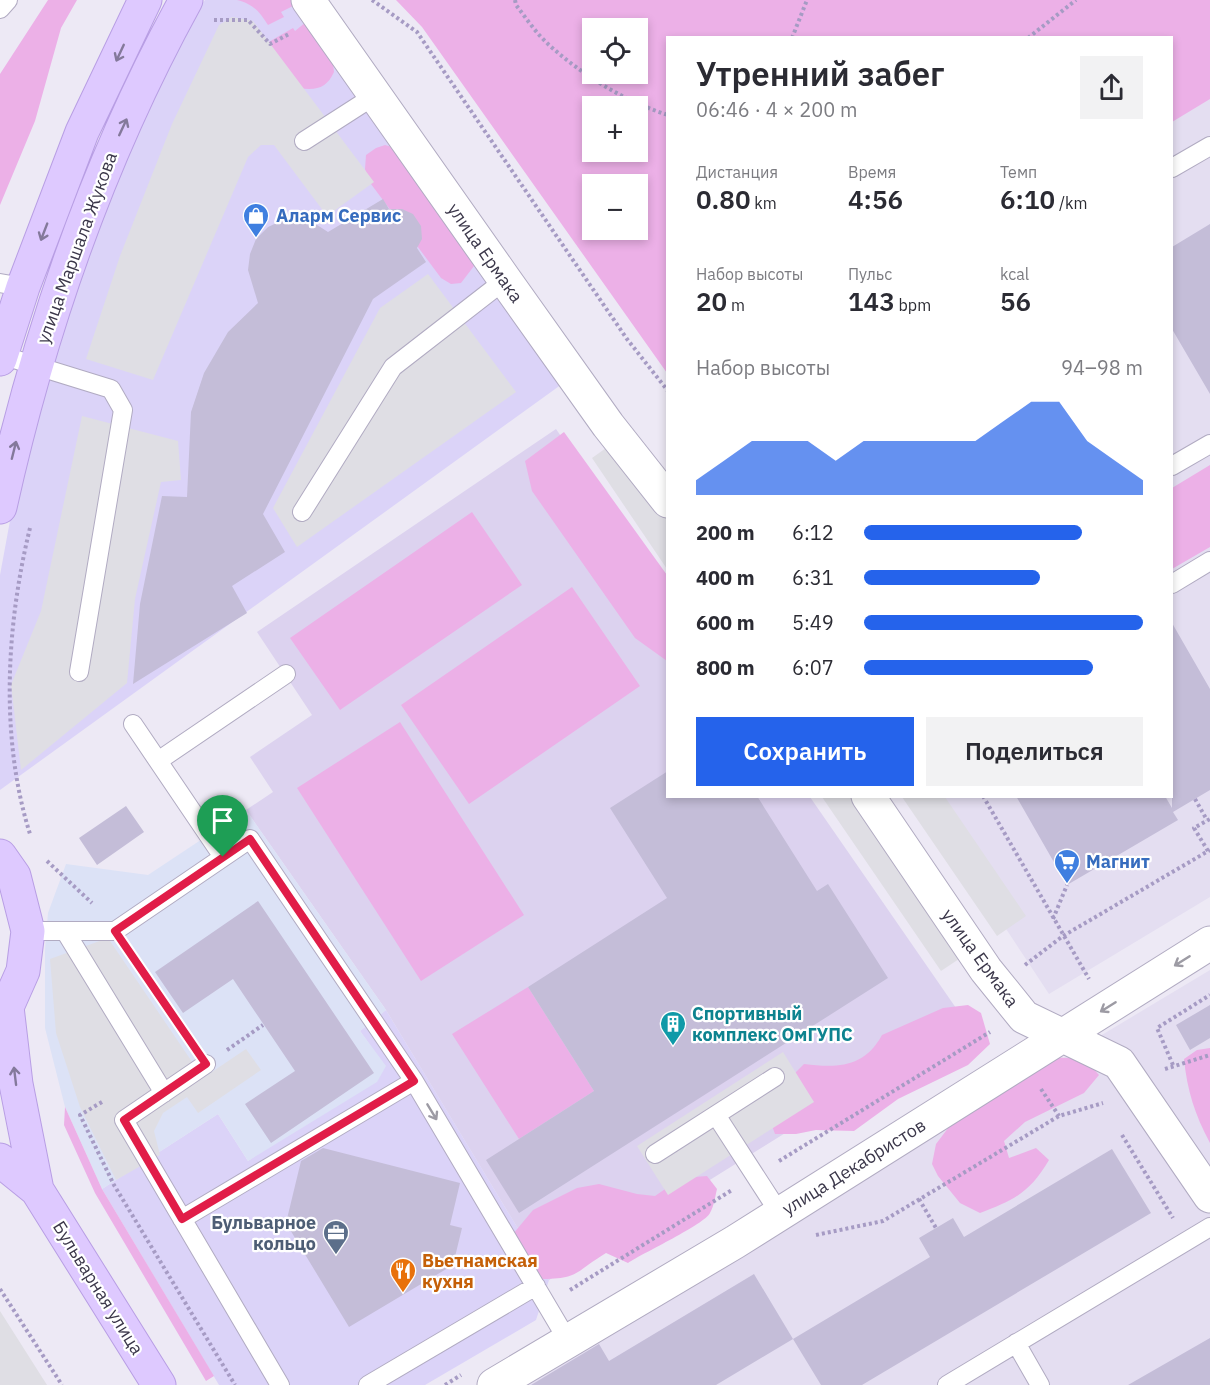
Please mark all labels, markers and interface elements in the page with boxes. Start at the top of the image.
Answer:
map controls [582,18,648,240]
button: locate [582,18,648,84]
one-way arrow [113,43,125,61]
text: Утренний забег [696,52,945,95]
button: share [1080,56,1143,119]
button: + [582,96,648,162]
text: 06:46 · 4 × 200 m [696,96,857,123]
one-way arrow [118,118,130,136]
street label: улица Маршала Жукова [31,148,122,347]
text: Дистанция [696,162,778,182]
text: Время [848,162,896,182]
text: Темп [1000,162,1037,182]
button: − [582,174,648,240]
text: 0.80 [696,182,751,216]
text: 4:56 [848,182,903,216]
text: 6:10 [1000,182,1055,216]
text: km [751,193,777,213]
text: /km [1055,193,1087,213]
street label: улица Ермака [443,198,528,307]
shop icon: Аларм Сервис [241,201,271,239]
place label: Аларм Сервис [276,204,401,227]
one-way arrow [38,223,49,241]
text: Набор высоты [696,264,803,284]
text: Пульс [848,264,892,284]
text: kcal [1000,264,1029,284]
text: 20 [696,284,727,318]
text: 143 [848,284,895,318]
text: 56 [1000,284,1031,318]
text: m [727,295,745,315]
text: bpm [895,295,931,315]
text: Набор высоты [696,354,830,381]
text: 94–98 m [1061,354,1143,381]
one-way arrow [9,441,20,460]
text: 200 m [696,519,755,546]
text: 6:12 [792,519,834,546]
text: 400 m [696,564,755,591]
text: 6:31 [792,564,834,591]
text: 600 m [696,609,755,636]
text: 5:49 [792,609,834,636]
text: 800 m [696,654,755,681]
text: 6:07 [792,654,834,681]
button: Сохранить [696,717,914,786]
button: Поделиться [926,717,1143,786]
pin [197,795,248,857]
icon: arrive [206,804,239,837]
supermarket icon: Магнит [1052,847,1082,885]
place label: Магнит [1086,850,1150,873]
street label: улица Ермака [937,904,1024,1012]
one-way arrow [1174,955,1191,967]
one-way arrow [1100,1001,1117,1013]
place label: Спортивный комплекс ОмГУПС [692,1002,853,1046]
building icon: Спортивный комплекс ОмГУПС [658,1009,688,1047]
one-way arrow [9,1066,20,1086]
one-way arrow [427,1103,439,1120]
street label: улица Декабристов [778,1113,930,1220]
place label: Бульварное кольцо [211,1211,316,1255]
street label: Бульварная улица [48,1217,149,1359]
office icon: Бульварное кольцо [321,1218,351,1256]
place label: Вьетнамская кухня [422,1249,538,1293]
restaurant icon: Вьетнамская кухня [388,1256,418,1294]

